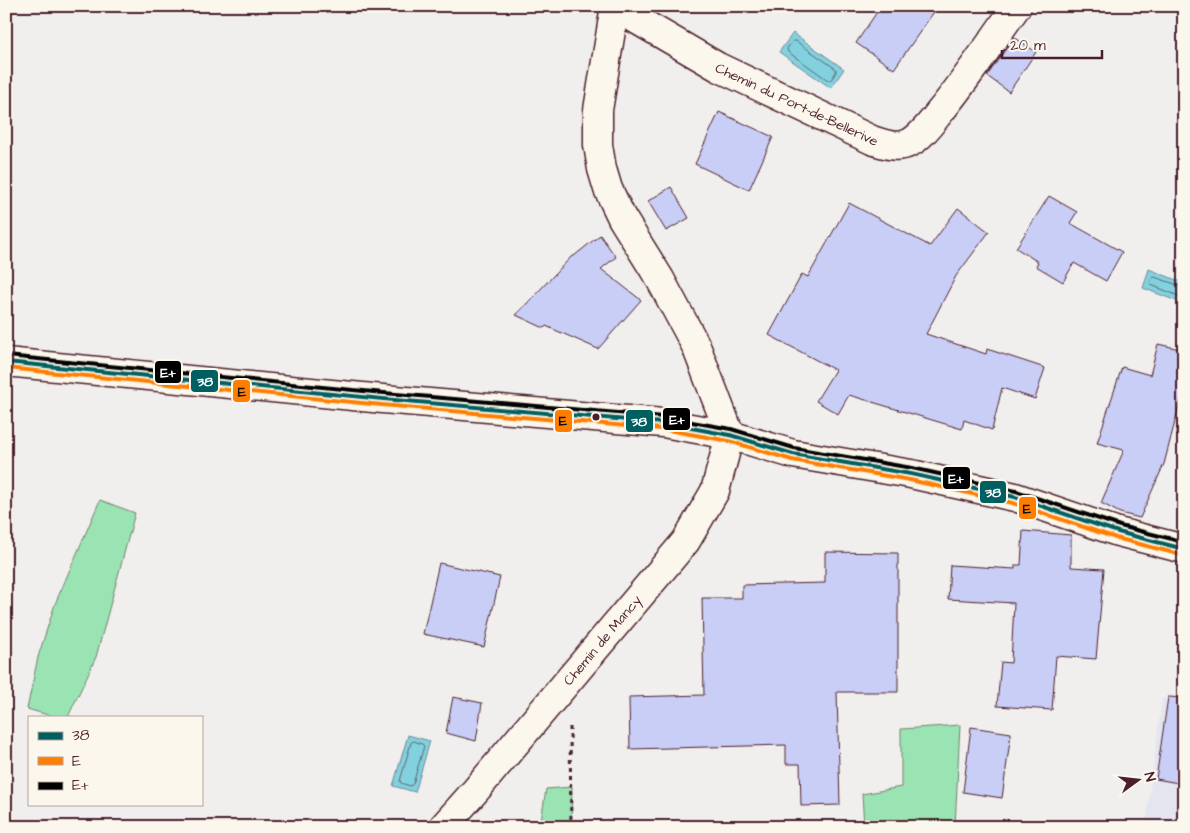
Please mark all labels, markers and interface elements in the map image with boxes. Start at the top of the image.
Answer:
scale bar [1002,28,1102,60]
text: 20 m [1010,35,1046,56]
street label: Chemin du Port-de-Bellerive [712,58,882,152]
line badge: E+ [154,360,182,384]
text: E+ [160,363,176,383]
line badge: 38 [190,369,219,393]
text: 38 [196,372,213,392]
line badge: E [232,379,251,403]
text: E [238,382,247,402]
line badge: E+ [662,407,691,431]
line badge: E [554,409,573,433]
line badge: 38 [625,409,654,433]
text: E+ [669,410,685,430]
text: E [559,411,568,431]
unlabelled marker [591,412,601,422]
text: 38 [630,412,647,432]
line badge: E+ [942,466,971,490]
text: E+ [948,469,964,489]
line badge: 38 [979,480,1007,504]
text: 38 [984,483,1001,503]
line badge: E [1018,496,1037,520]
text: E [1023,499,1032,519]
street label: Chemin de Mancy [559,591,647,690]
legend [28,716,202,806]
text: 38 [72,725,90,746]
text: E [72,751,81,772]
north arrow [1112,756,1162,806]
text: N [1139,770,1160,784]
text: E+ [72,775,89,796]

